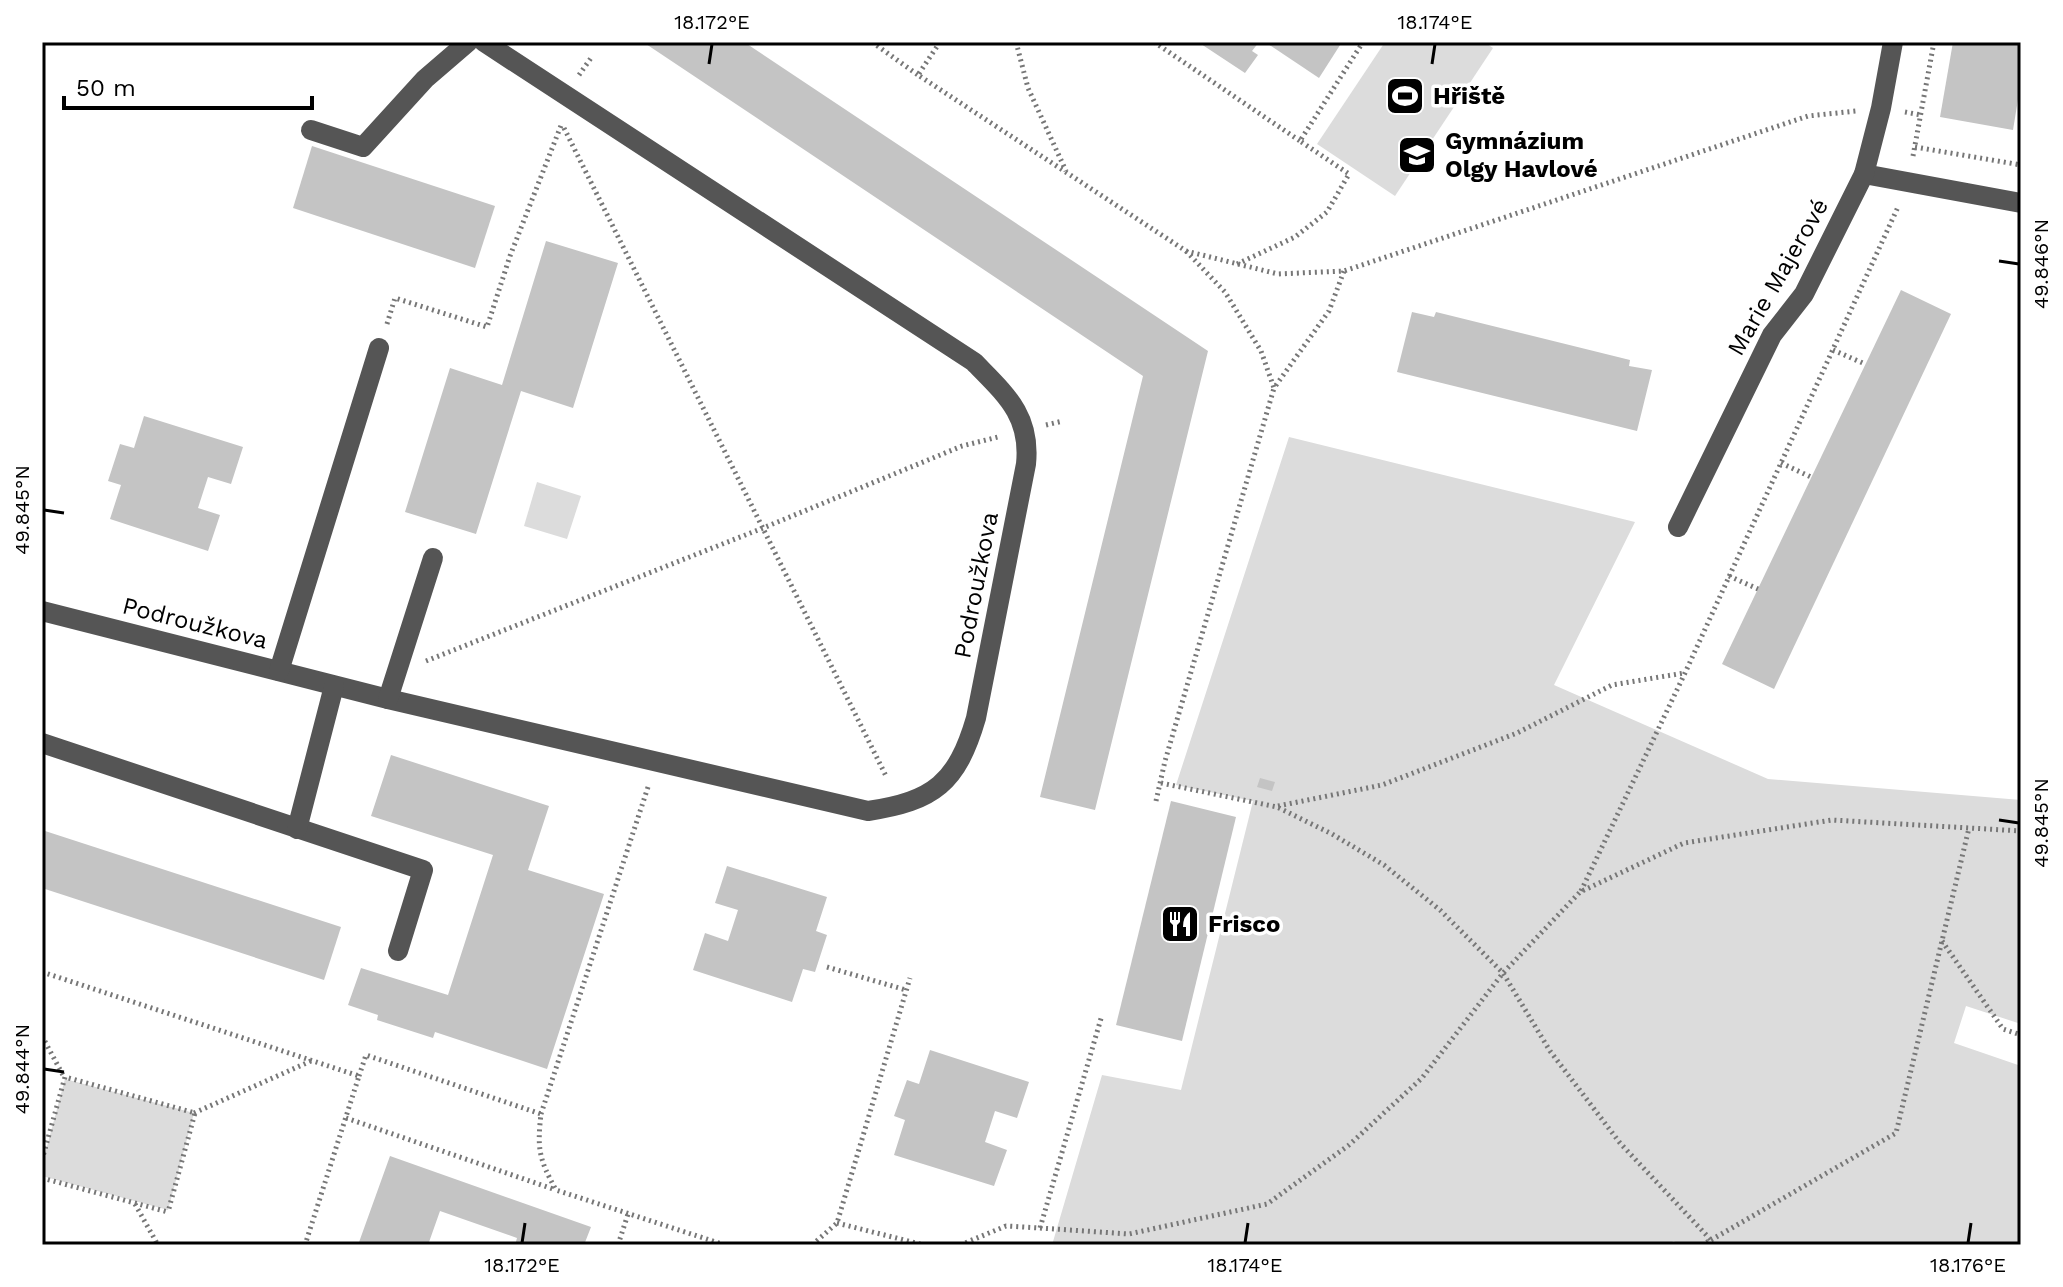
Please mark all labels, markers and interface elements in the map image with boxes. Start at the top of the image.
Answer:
text: 18.172°E [674,10,750,34]
text: 18.174°E [1398,10,1472,34]
scale bar [64,60,312,110]
text: 50 m [76,74,136,102]
sports icon: Hřiště [1384,75,1426,117]
place label: Hřiště [1433,82,1505,110]
place label: Gymnázium Olgy Havlové [1445,127,1598,183]
school or university icon: Gymnázium Olgy Havlové [1396,134,1438,176]
street label: Marie Majerové [1722,194,1834,360]
text: 49.846°N [2029,219,2053,309]
text: 49.845°N [10,465,34,555]
street label: Podroužkova [948,509,1004,661]
street label: Podroužkova [120,591,270,655]
text: 49.845°N [2029,778,2053,868]
restaurant icon: Frisco [1159,903,1201,945]
place label: Frisco [1208,910,1280,938]
text: 49.844°N [10,1024,34,1114]
text: 18.172°E [484,1253,560,1277]
text: 18.174°E [1208,1253,1282,1277]
text: 18.176°E [1930,1253,2006,1277]

